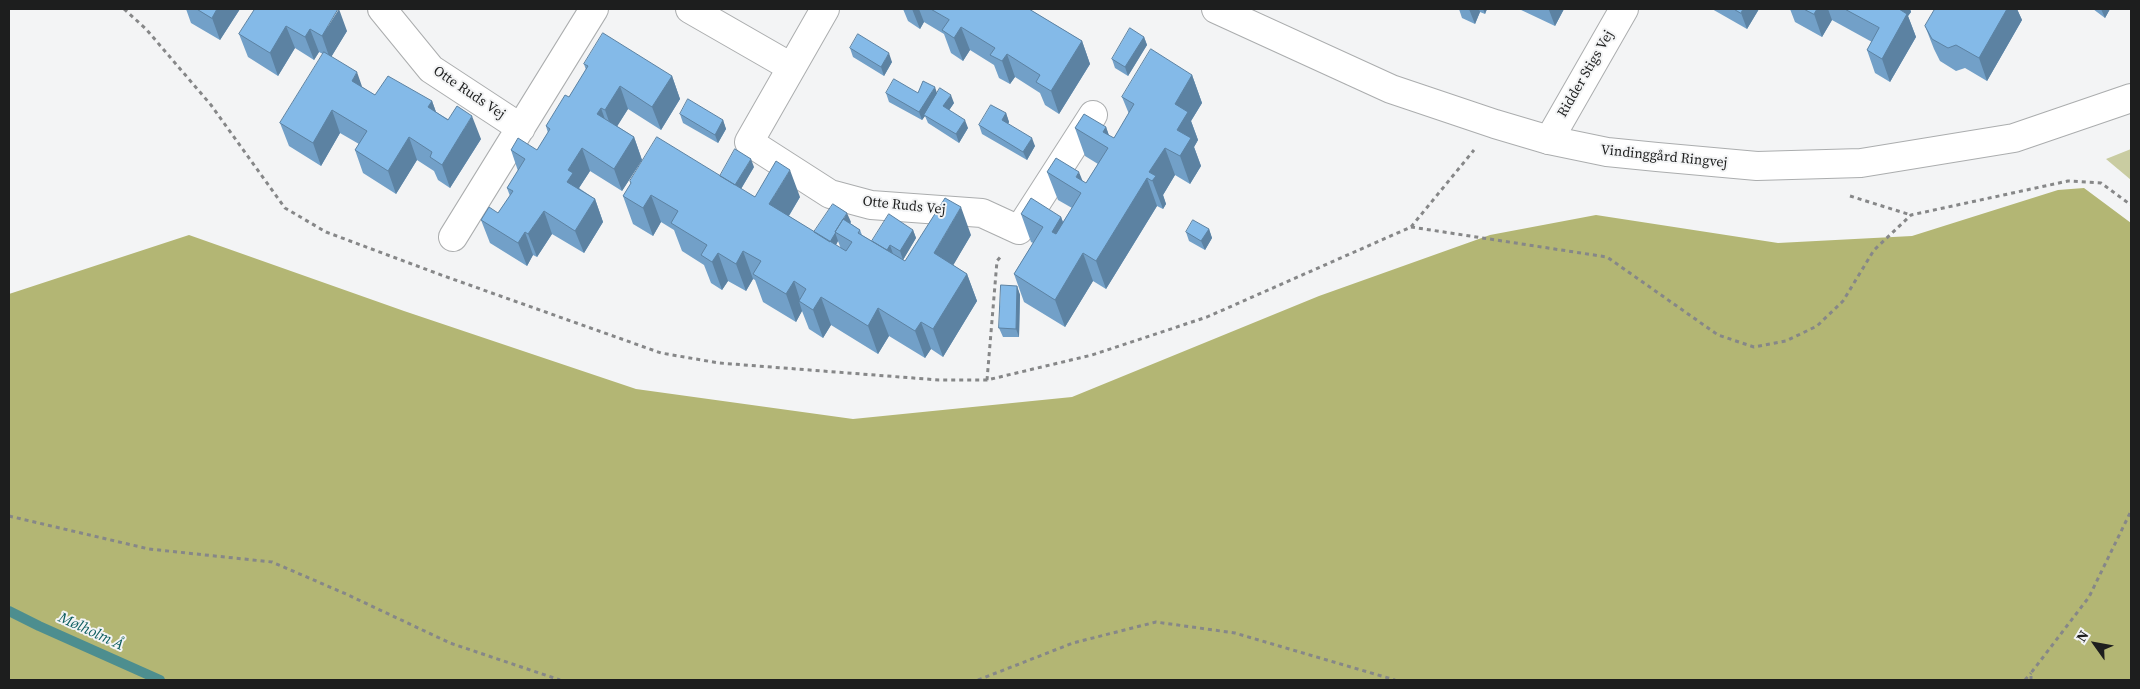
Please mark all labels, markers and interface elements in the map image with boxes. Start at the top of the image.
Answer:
street label: Ridder Stigs Vej [1554,28,1618,120]
street label: Otte Ruds Vej [430,63,508,123]
street label: Vindinggård Ringvej [1600,142,1728,172]
street label: Otte Ruds Vej [862,193,946,219]
water label: Mølholm Å [55,609,127,655]
north arrow [2070,619,2120,669]
text: N [2071,626,2093,646]

